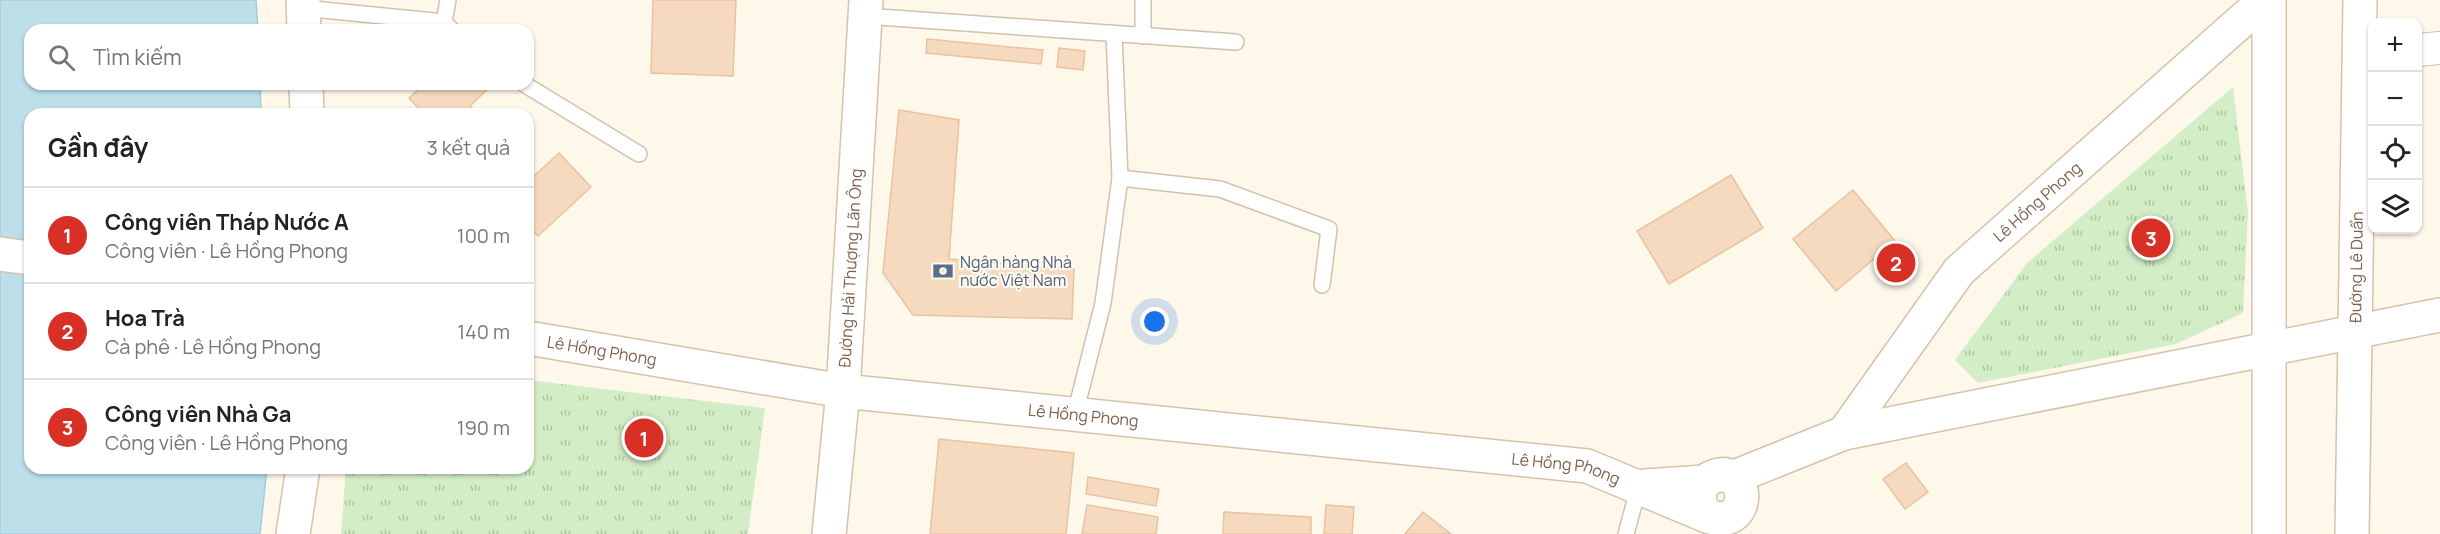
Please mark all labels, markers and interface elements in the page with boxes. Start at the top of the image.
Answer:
map controls [2368,18,2422,234]
button: + [2368,18,2422,72]
search box [24,24,534,90]
icon: search [45,41,78,74]
text: Tìm kiếm [93,42,182,72]
button: − [2368,72,2422,126]
button: locate [2368,126,2422,180]
text: Gần đây [48,129,148,165]
text: 3 kết quả [427,134,510,161]
street label: Lê Hồng Phong [1988,157,2086,247]
street label: Đường Hải Thượng Lãn Ông [833,168,867,368]
button: layers [2368,180,2422,234]
text: Công viên Tháp Nước A [105,207,349,237]
street label: Đường Lê Duẩn [2344,211,2368,323]
pin: 3 [2132,216,2170,260]
text: 1 [63,222,72,249]
text: 100 m [457,222,510,249]
text: Công viên · Lê Hồng Phong [105,237,348,264]
pin: 2 [1876,240,1916,286]
place label: Ngân hàng Nhà nước Việt Nam [960,251,1072,291]
bank icon: Ngân hàng Nhà nước Việt Nam [931,259,955,283]
text: Hoa Trà [105,303,185,333]
your location [1140,307,1169,336]
text: 2 [62,318,73,345]
text: 140 m [457,318,510,345]
street label: Lê Hồng Phong [545,330,659,371]
text: Cà phê · Lê Hồng Phong [105,333,321,360]
text: Công viên Nhà Ga [105,399,291,429]
street label: Lê Hồng Phong [1027,399,1140,432]
text: 3 [62,414,73,441]
text: 190 m [457,414,510,441]
pin: 1 [624,416,664,460]
text: Công viên · Lê Hồng Phong [105,429,348,456]
street label: Lê Hồng Phong [1511,447,1624,490]

